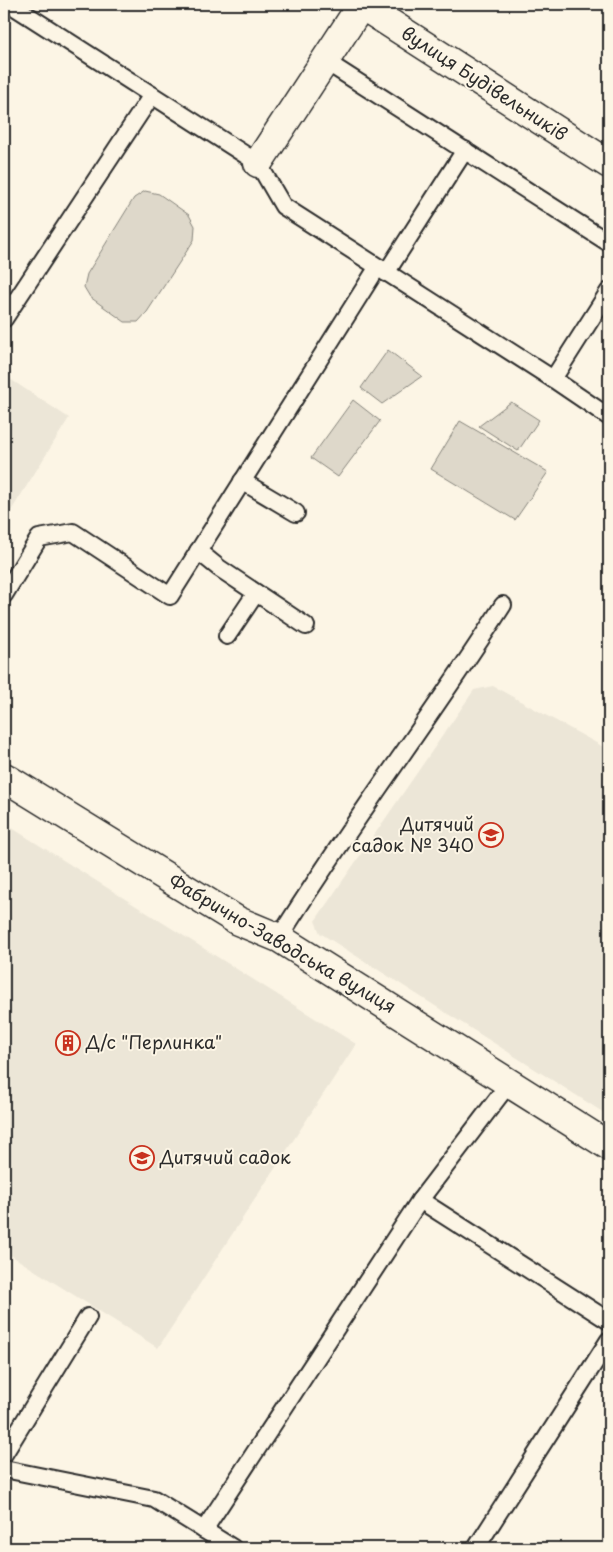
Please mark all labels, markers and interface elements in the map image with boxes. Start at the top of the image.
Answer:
street label: вулиця Будівельників [397,19,573,147]
place label: Дитячий садок № 340 [352,810,474,858]
school or university icon: Дитячий садок № 340 [478,822,504,848]
street label: Фабрично-Заводська вулиця [164,866,401,1019]
place label: Д/с "Перлинка" [85,1028,222,1055]
building icon: Д/с "Перлинка" [55,1030,81,1056]
place label: Дитячий садок [159,1143,291,1170]
school or university icon: Дитячий садок [129,1145,155,1171]

